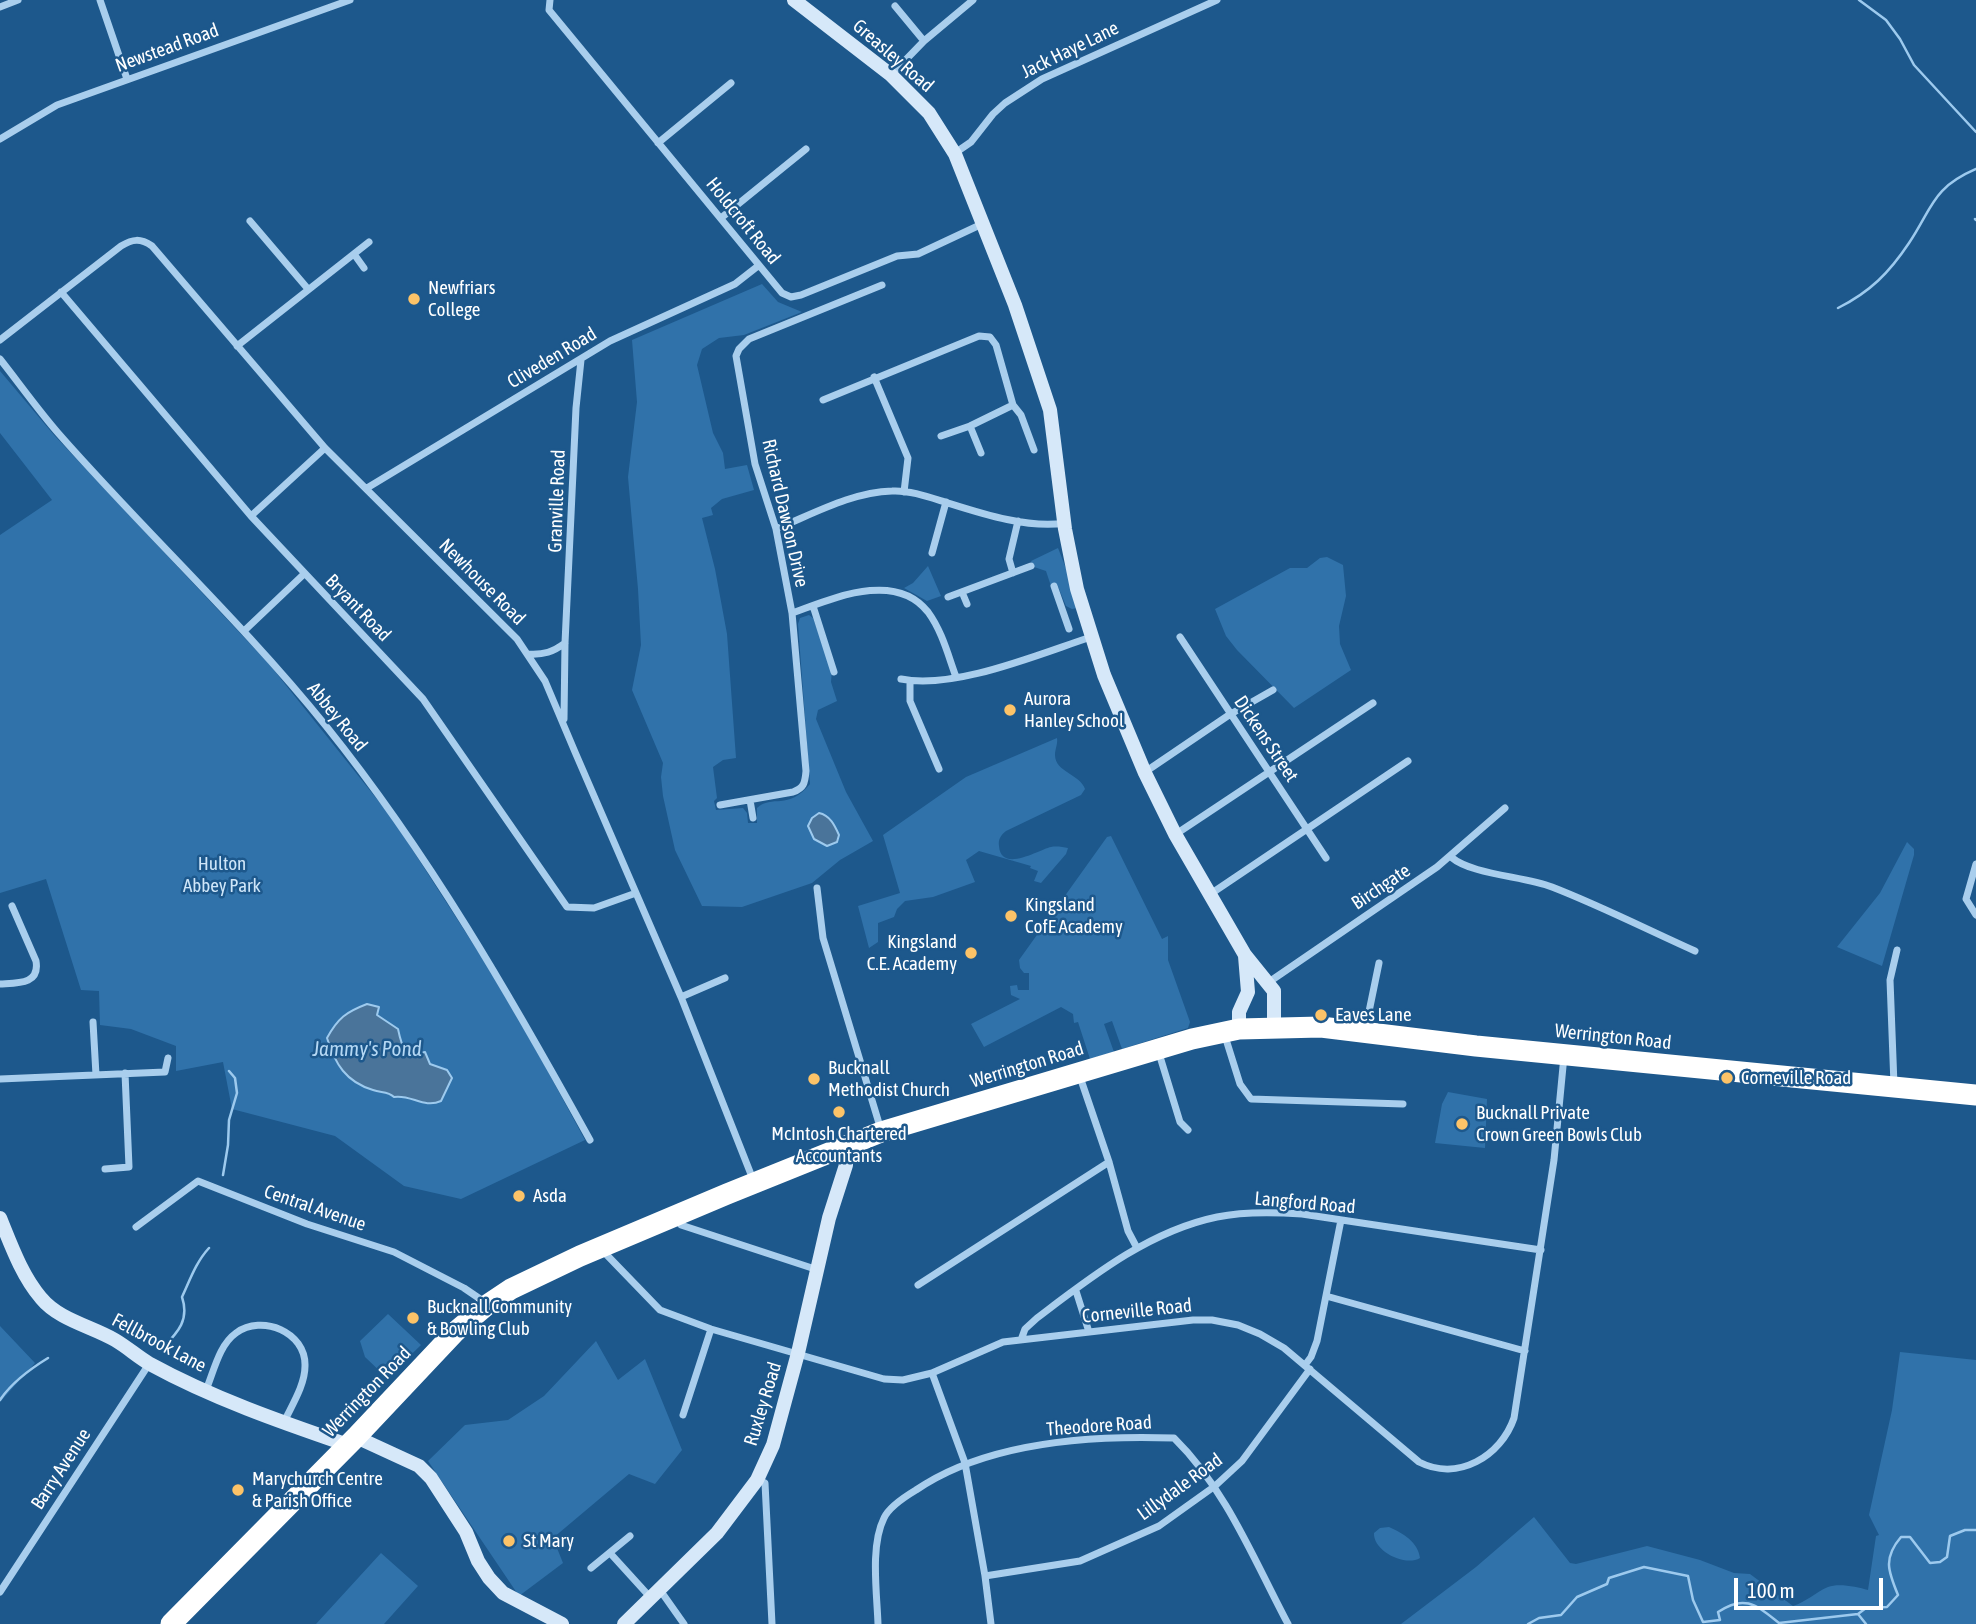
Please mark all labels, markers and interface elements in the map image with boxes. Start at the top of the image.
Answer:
street label: Greasley Road [848,15,938,97]
street label: Jack Haye Lane [1018,17,1122,83]
street label: Newstead Road [112,19,222,77]
street label: Holdcroft Road [701,173,785,269]
place label: Newfriars College [428,277,495,321]
marker: Newfriars College [406,291,422,307]
street label: Cliveden Road [503,323,601,393]
street label: Richard Dawson Drive [757,437,813,589]
street label: Granville Road [544,449,570,553]
street label: Newhouse Road [434,534,530,630]
street label: Bryant Road [320,570,396,646]
street label: Abbey Road [302,678,372,756]
place label: Aurora Hanley School [1024,688,1124,732]
street label: Dickens Street [1229,692,1303,786]
marker: Aurora Hanley School [1002,702,1018,718]
park label: Hulton Abbey Park [183,853,261,897]
street label: Birchgate [1347,859,1415,915]
place label: Kingsland CofE Academy [1025,894,1123,938]
marker: Kingsland CofE Academy [1003,908,1019,924]
place label: Kingsland C.E. Academy [867,931,957,975]
marker: Kingsland C.E. Academy [963,945,979,961]
place label: Eaves Lane [1335,1004,1412,1026]
marker: Eaves Lane [1313,1007,1329,1023]
street label: Werrington Road [1554,1020,1672,1054]
water label: Jammy's Pond [312,1036,422,1062]
street label: Werrington Road [968,1037,1086,1093]
place label: Bucknall Methodist Church [828,1057,950,1101]
place label: Corneville Road [1741,1067,1851,1089]
marker: Corneville Road [1719,1070,1735,1086]
marker: Bucknall Methodist Church [806,1071,822,1087]
place label: Bucknall Private Crown Green Bowls Club [1476,1102,1642,1146]
marker: McIntosh Chartered Accountants [831,1104,847,1120]
marker: Bucknall Private Crown Green Bowls Club [1454,1116,1470,1132]
place label: McIntosh Chartered Accountants [771,1123,907,1167]
street label: Central Avenue [261,1180,369,1236]
place label: Asda [533,1185,567,1207]
street label: Langford Road [1254,1187,1356,1219]
marker: Asda [511,1188,527,1204]
street label: Corneville Road [1081,1294,1193,1328]
place label: Bucknall Community & Bowling Club [427,1296,572,1340]
street label: Fellbrook Lane [108,1309,210,1377]
marker: Bucknall Community & Bowling Club [405,1310,421,1326]
street label: Werrington Road [318,1342,416,1442]
street label: Ruxley Road [739,1359,787,1449]
street label: Theodore Road [1045,1411,1153,1441]
street label: Barry Avenue [26,1424,96,1514]
street label: Lillydale Road [1133,1449,1227,1525]
place label: Marychurch Centre & Parish Office [252,1468,383,1512]
marker: Marychurch Centre & Parish Office [230,1482,246,1498]
place label: St Mary [523,1530,574,1552]
marker: St Mary [501,1533,517,1549]
scale bar [1738,1564,1887,1608]
text: 100 m [1747,1578,1795,1602]

